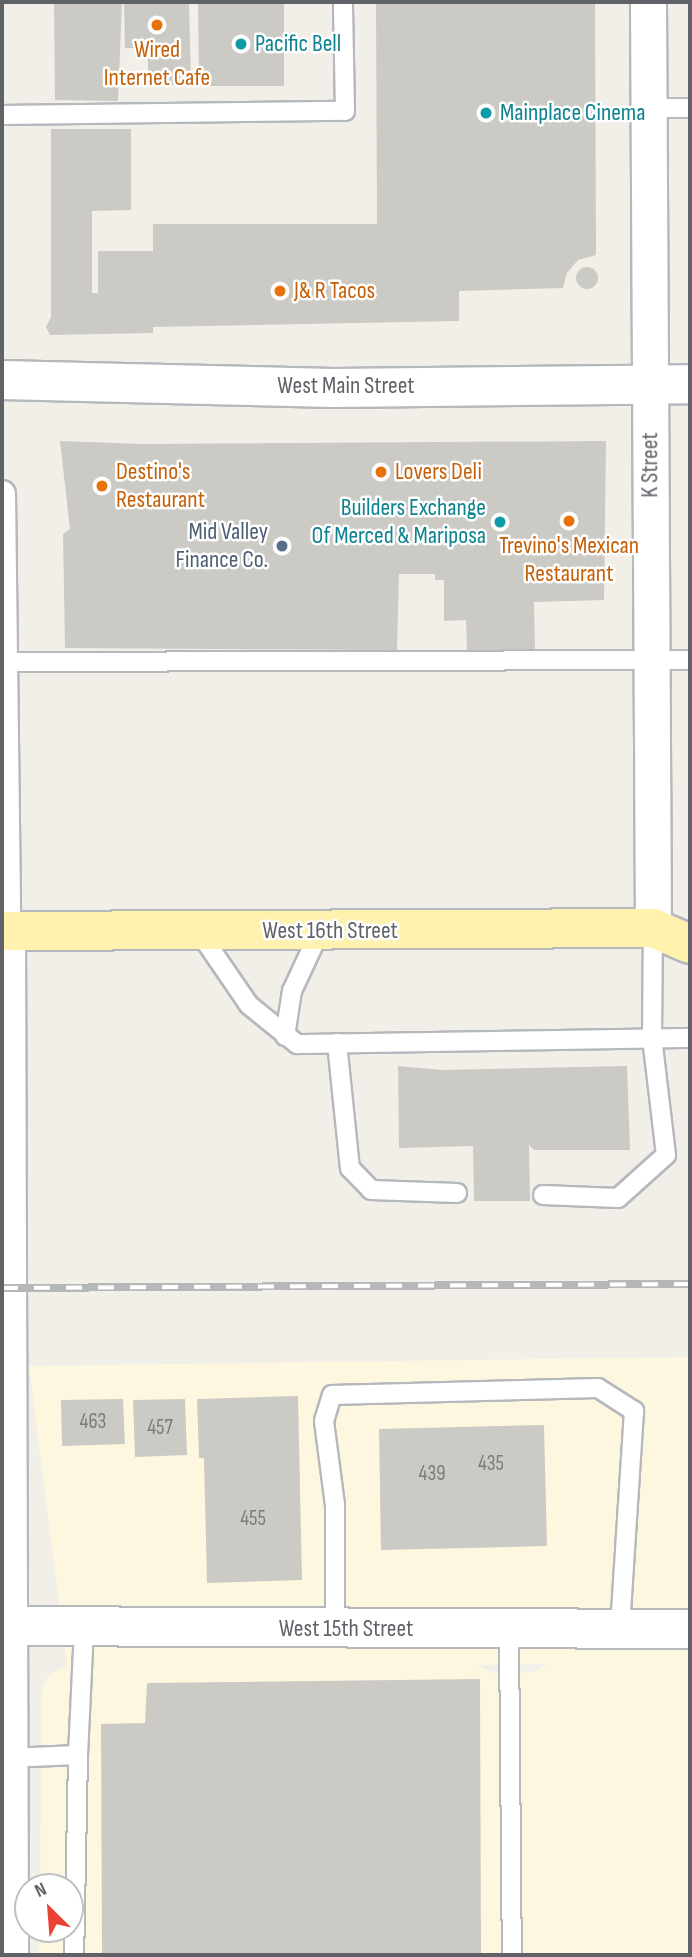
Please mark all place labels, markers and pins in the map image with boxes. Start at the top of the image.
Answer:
marker: Wired Internet Cafe [149,17,165,33]
place label: Pacific Bell [255,30,341,58]
place label: Wired Internet Cafe [104,36,210,92]
marker: Pacific Bell [233,36,249,52]
place label: Mainplace Cinema [500,99,646,127]
marker: Mainplace Cinema [478,105,494,121]
place label: J& R Tacos [294,277,375,305]
marker: J& R Tacos [272,283,288,299]
place label: Destino's Restaurant [116,458,205,514]
place label: Lovers Deli [395,458,482,486]
marker: Lovers Deli [373,464,389,480]
marker: Destino's Restaurant [94,478,110,494]
place label: Builders Exchange Of Merced & Mariposa [312,494,486,550]
marker: Trevino's Mexican Restaurant [561,513,577,529]
marker: Builders Exchange Of Merced & Mariposa [492,514,508,530]
place label: Mid Valley Finance Co. [176,518,268,574]
place label: Trevino's Mexican Restaurant [499,532,639,588]
marker: Mid Valley Finance Co. [274,538,290,554]

